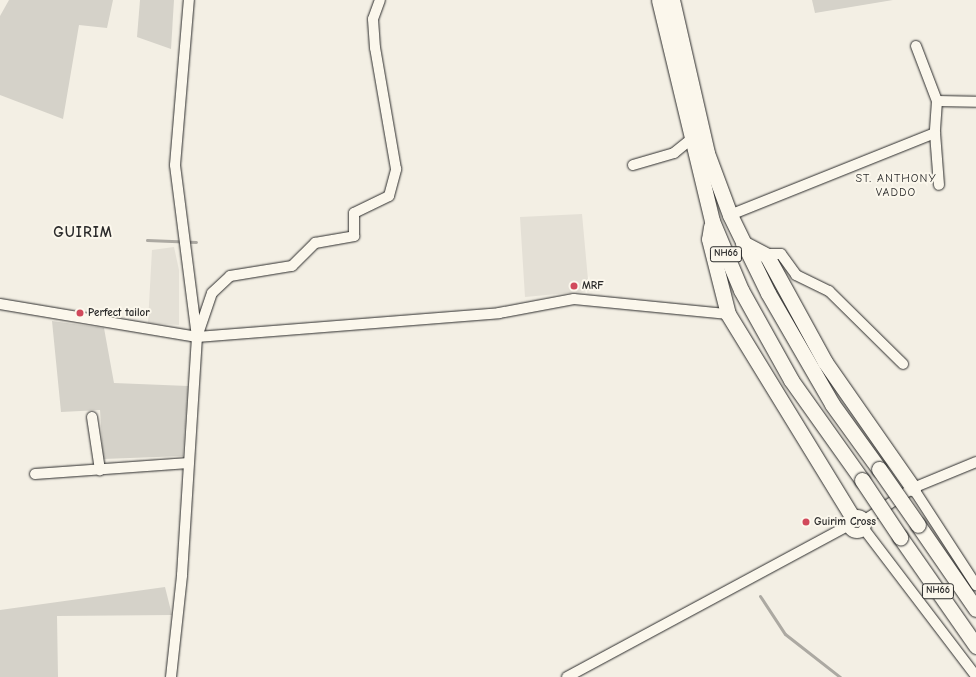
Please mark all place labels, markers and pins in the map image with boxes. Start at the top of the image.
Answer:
place label: MRF [582,279,604,293]
marker: MRF [569,281,579,291]
place label: Perfect tailor [88,306,150,320]
marker: Perfect tailor [75,308,85,318]
place label: Guirim Cross [814,515,876,529]
marker: Guirim Cross [801,517,811,527]

